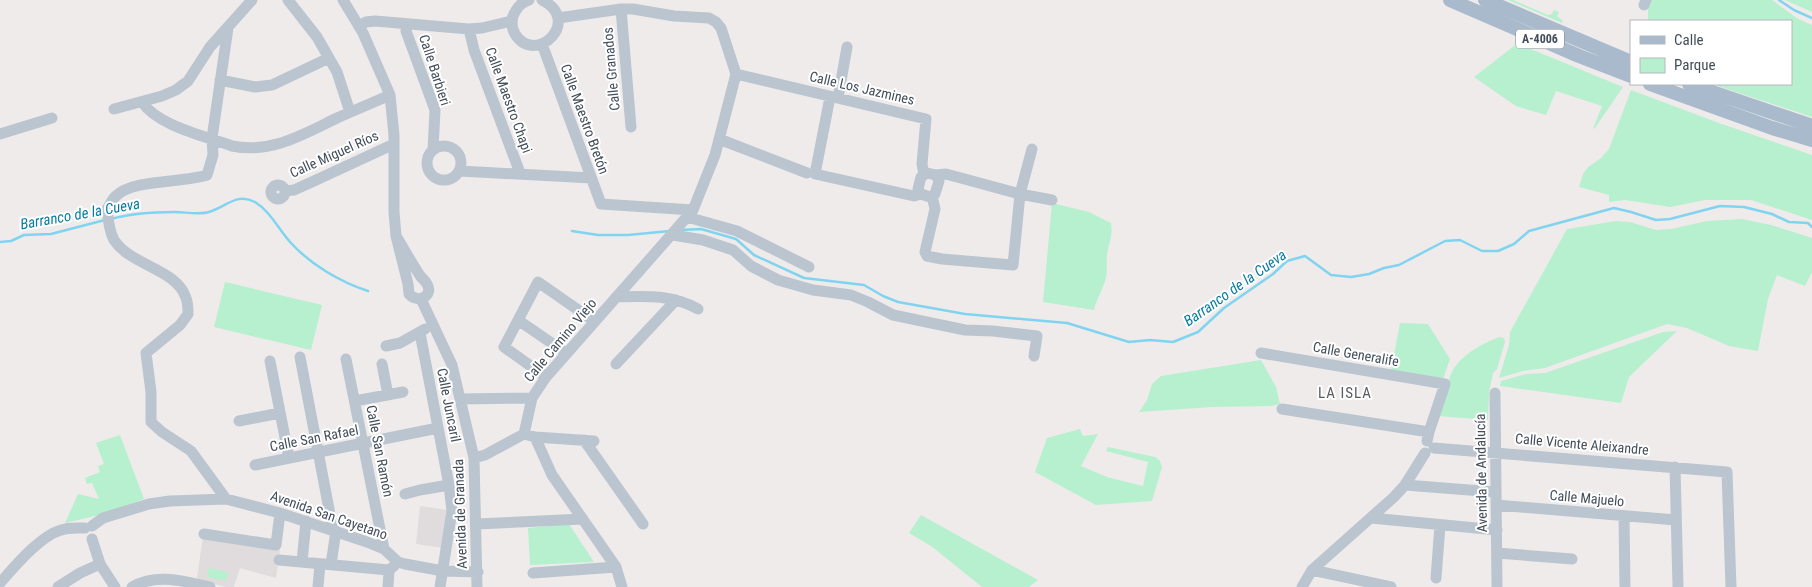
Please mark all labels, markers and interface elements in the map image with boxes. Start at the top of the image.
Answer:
legend [1630,20,1792,85]
street label: Calle Granados [599,27,623,111]
road number: A-4006 [1516,30,1564,48]
text: Calle [1674,31,1704,49]
street label: Calle Barbieri [416,33,454,107]
street label: Calle Maestro Chapi [482,45,536,155]
text: Parque [1674,56,1716,74]
street label: Calle Maestro Bretón [558,62,612,176]
street label: Calle Los Jazmines [808,68,916,108]
street label: Calle Miguel Ríos [287,127,381,181]
water label: Barranco de la Cueva [19,195,141,233]
water label: Barranco de la Cueva [1180,246,1290,330]
street label: Calle Camino Viejo [520,295,600,385]
street label: Calle Generalife [1312,339,1401,370]
street label: Calle Juncaril [434,367,464,443]
district label: LA ISLA [1318,384,1372,402]
street label: Calle San Ramón [363,404,397,498]
street label: Avenida de Andalucía [1472,414,1490,532]
street label: Calle San Rafael [268,422,360,454]
street label: Calle Vicente Aleixandre [1515,430,1650,458]
street label: Avenida de Granada [450,459,470,569]
street label: Avenida San Cayetano [268,487,390,543]
street label: Calle Majuelo [1549,487,1625,509]

